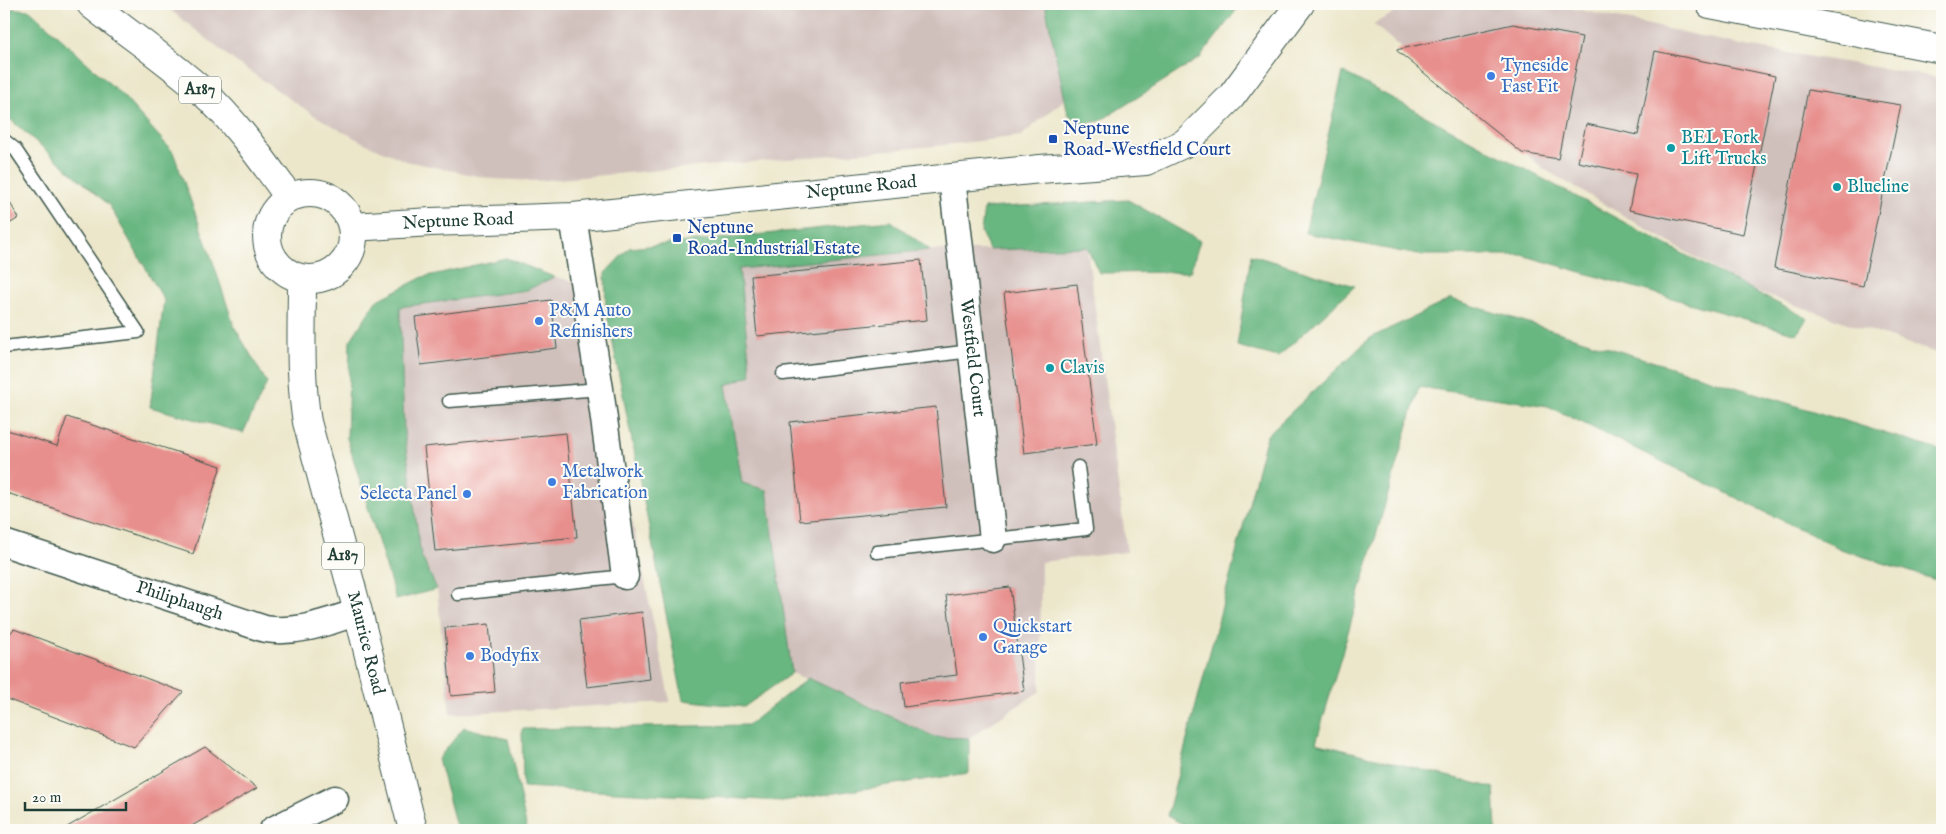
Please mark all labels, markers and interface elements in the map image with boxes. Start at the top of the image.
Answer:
place label: Tyneside Fast Fit [1501,55,1569,99]
marker: Tyneside Fast Fit [1485,70,1497,82]
road number: A187 [179,76,221,104]
place label: Neptune Road-Westfield Court [1063,118,1231,162]
place label: BEL Fork Lift Trucks [1681,127,1767,171]
marker: Neptune Road-Westfield Court [1047,133,1059,145]
marker: BEL Fork Lift Trucks [1665,142,1677,154]
street label: Neptune Road [805,170,918,204]
place label: Blueline [1847,176,1909,199]
marker: Blueline [1831,181,1843,193]
street label: Neptune Road [402,208,514,235]
place label: Neptune Road-Industrial Estate [687,217,860,261]
marker: Neptune Road-Industrial Estate [671,232,683,244]
street label: Westfield Court [954,297,991,418]
place label: P&M Auto Refinishers [549,300,633,344]
marker: P&M Auto Refinishers [533,315,545,327]
place label: Clavis [1060,357,1105,380]
marker: Clavis [1044,362,1056,374]
place label: Metalwork Fabrication [562,461,648,505]
marker: Metalwork Fabrication [546,476,558,488]
place label: Selecta Panel [360,483,457,506]
marker: Selecta Panel [461,488,473,500]
road number: A187 [322,542,364,570]
street label: Philiphaugh [133,576,227,626]
street label: Maurice Road [341,589,390,698]
place label: Quickstart Garage [993,616,1072,660]
marker: Quickstart Garage [977,631,989,643]
place label: Bodyfix [480,645,539,668]
marker: Bodyfix [464,650,476,662]
scale bar [25,779,126,811]
text: 20 m [32,788,62,807]

